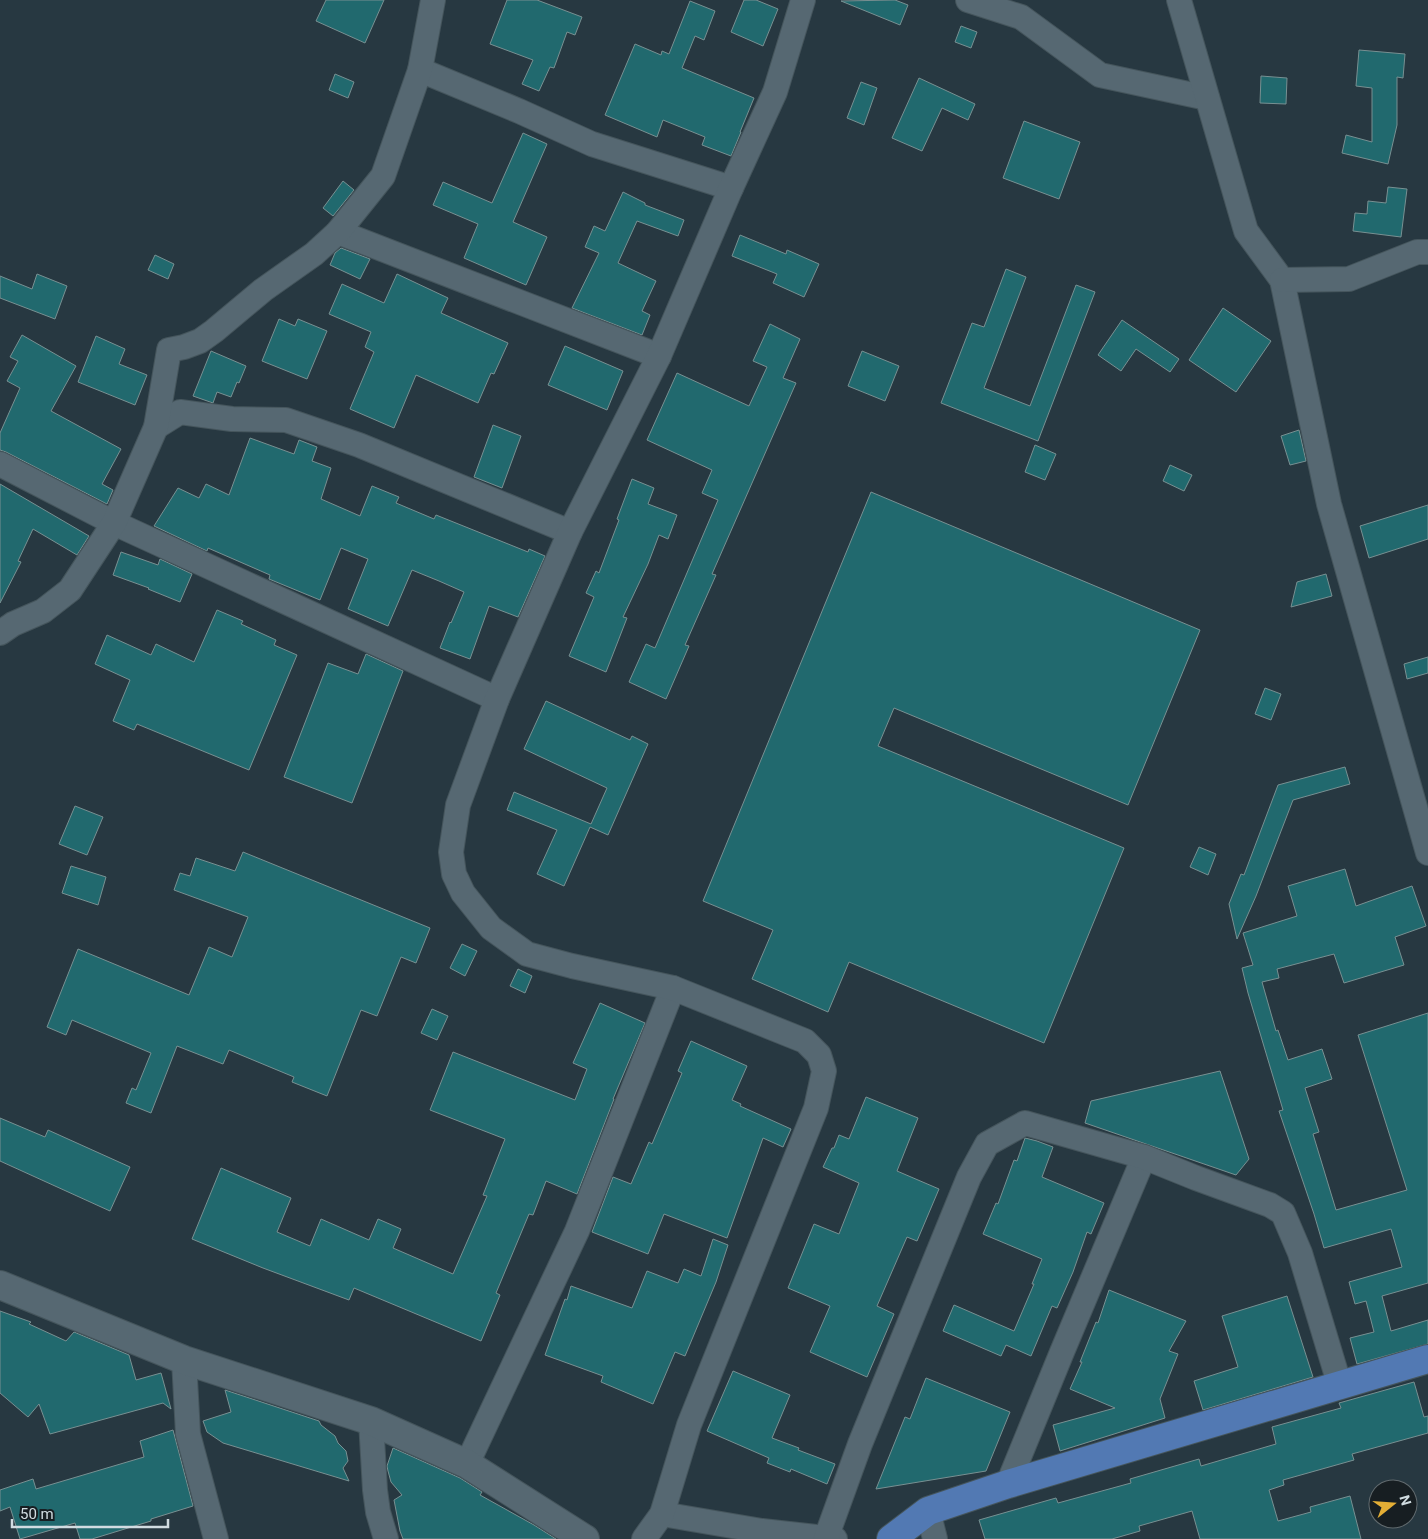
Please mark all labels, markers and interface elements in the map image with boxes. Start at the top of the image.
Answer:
north arrow [1368,1479,1418,1529]
text: N [1396,1493,1415,1507]
scale bar [12,1496,169,1528]
text: 50 m [20,1505,54,1523]

